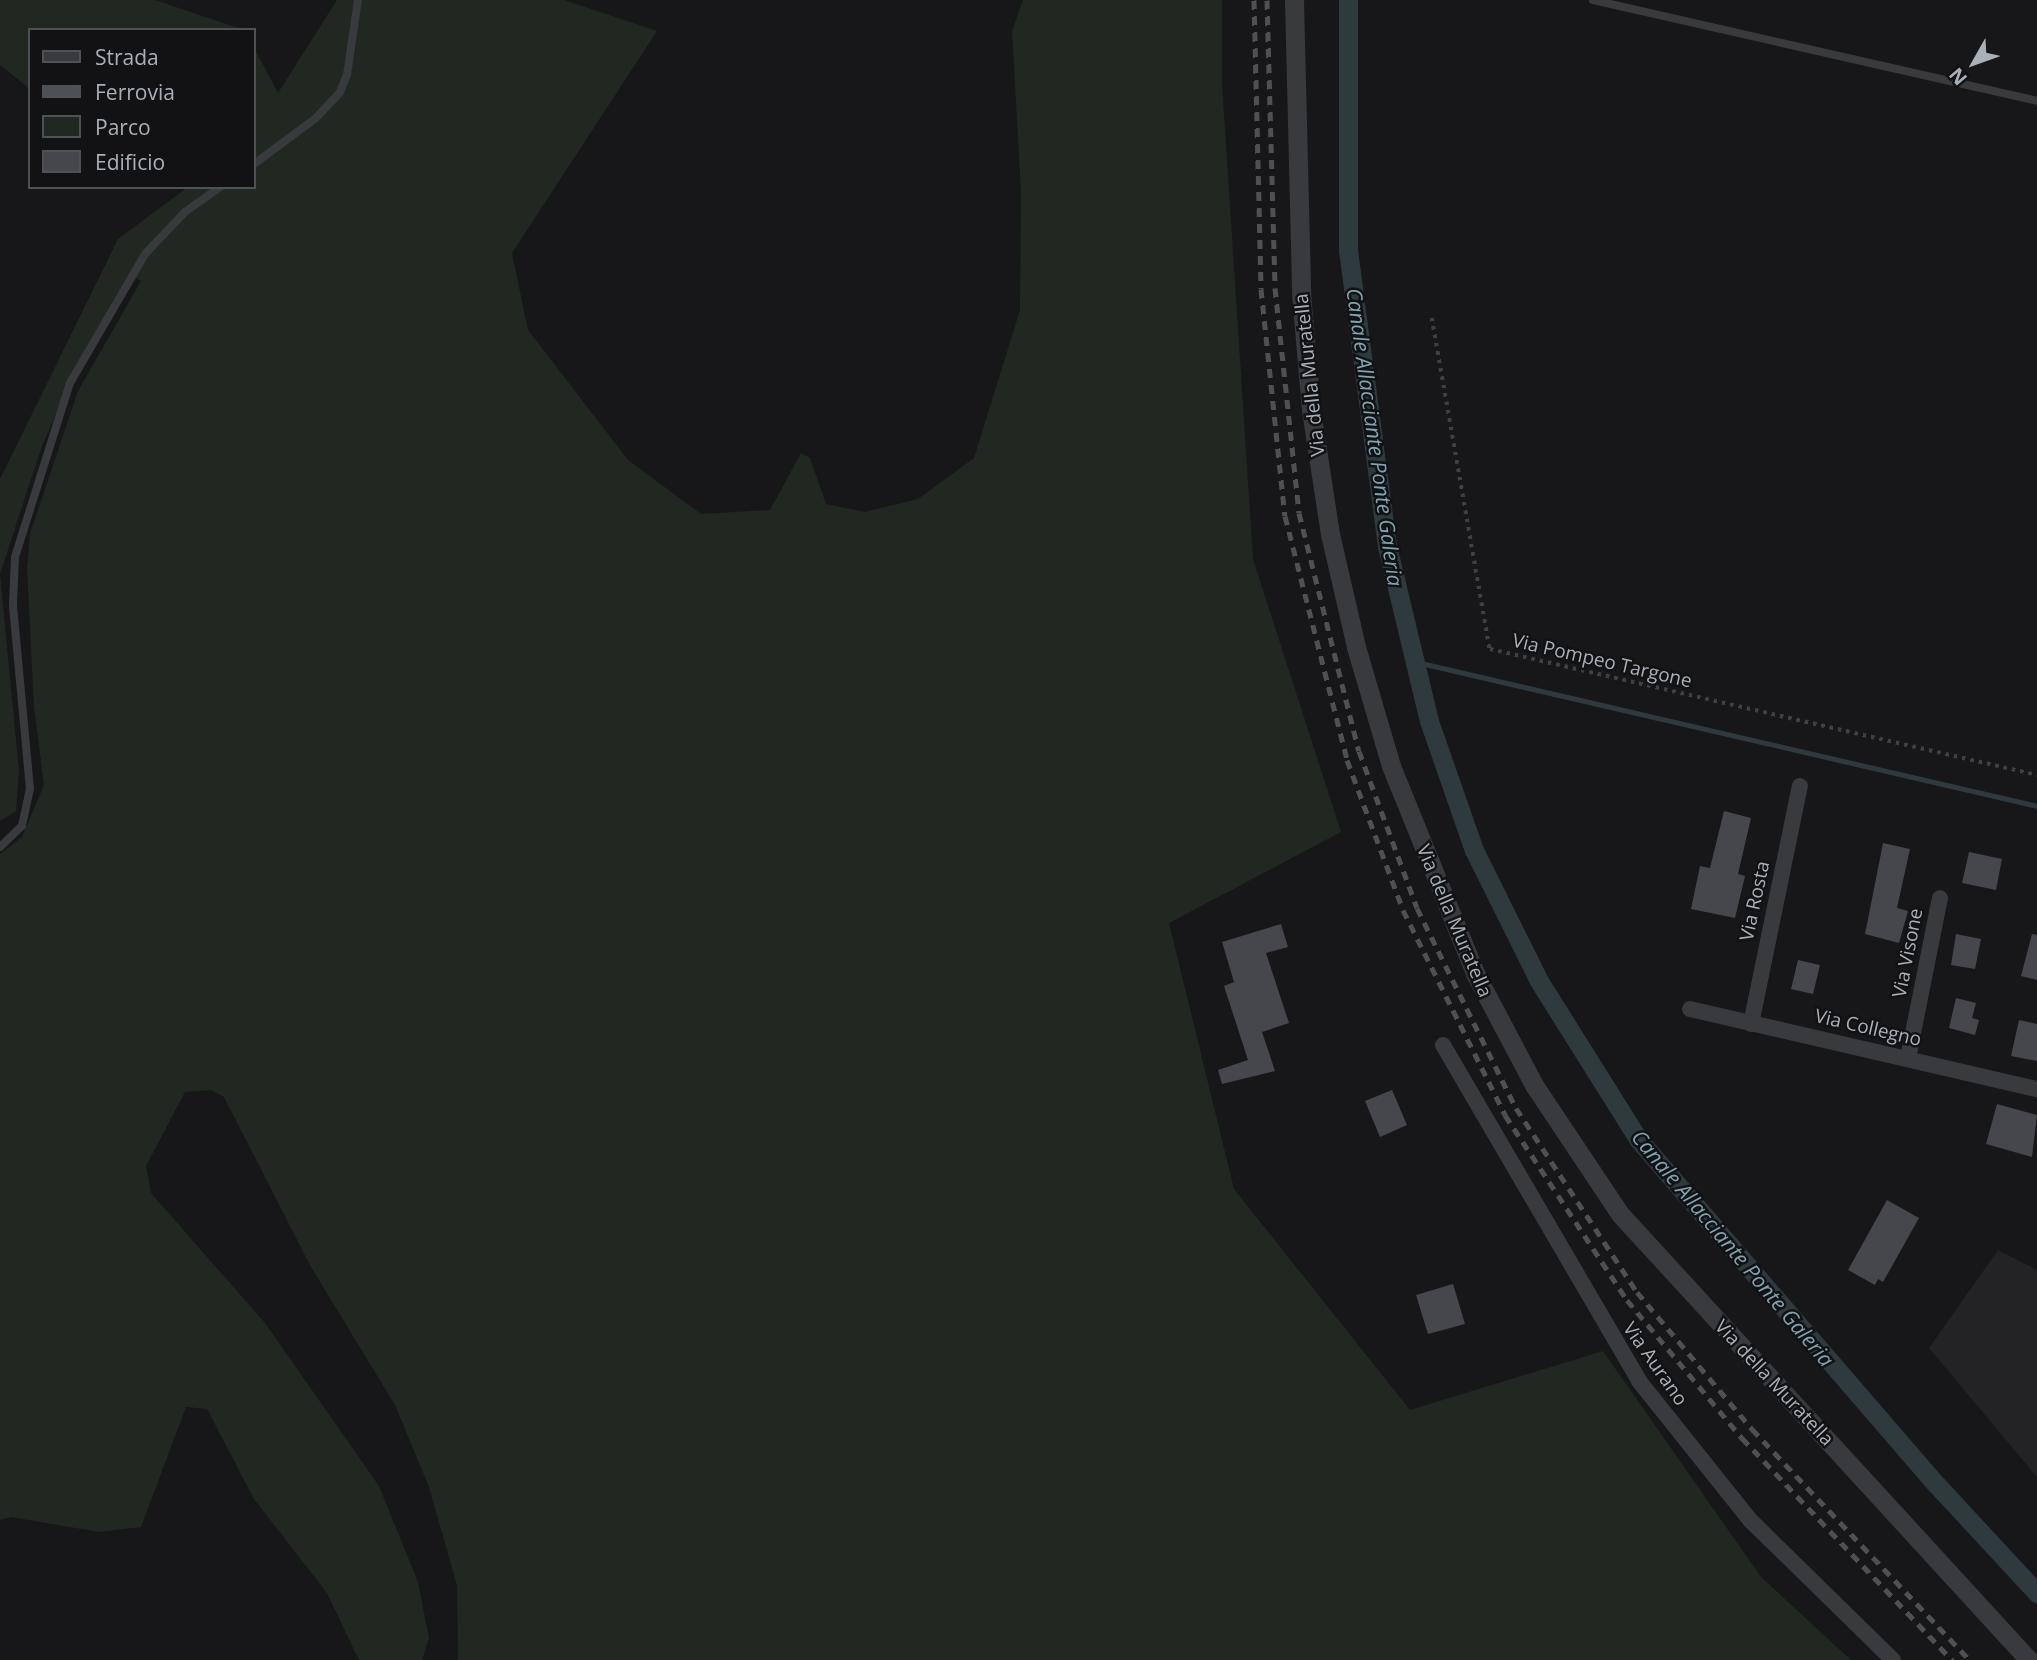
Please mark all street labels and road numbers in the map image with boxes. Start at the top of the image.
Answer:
street label: Via della Muratella [1290,292,1330,458]
street label: Via Pompeo Targone [1510,629,1694,693]
street label: Via della Muratella [1412,841,1496,1001]
street label: Via Rosta [1735,859,1775,943]
street label: Via Visone [1888,906,1928,1000]
street label: Via Collegno [1812,1005,1924,1051]
street label: Via della Muratella [1710,1315,1838,1451]
street label: Via Aurano [1618,1318,1692,1410]

